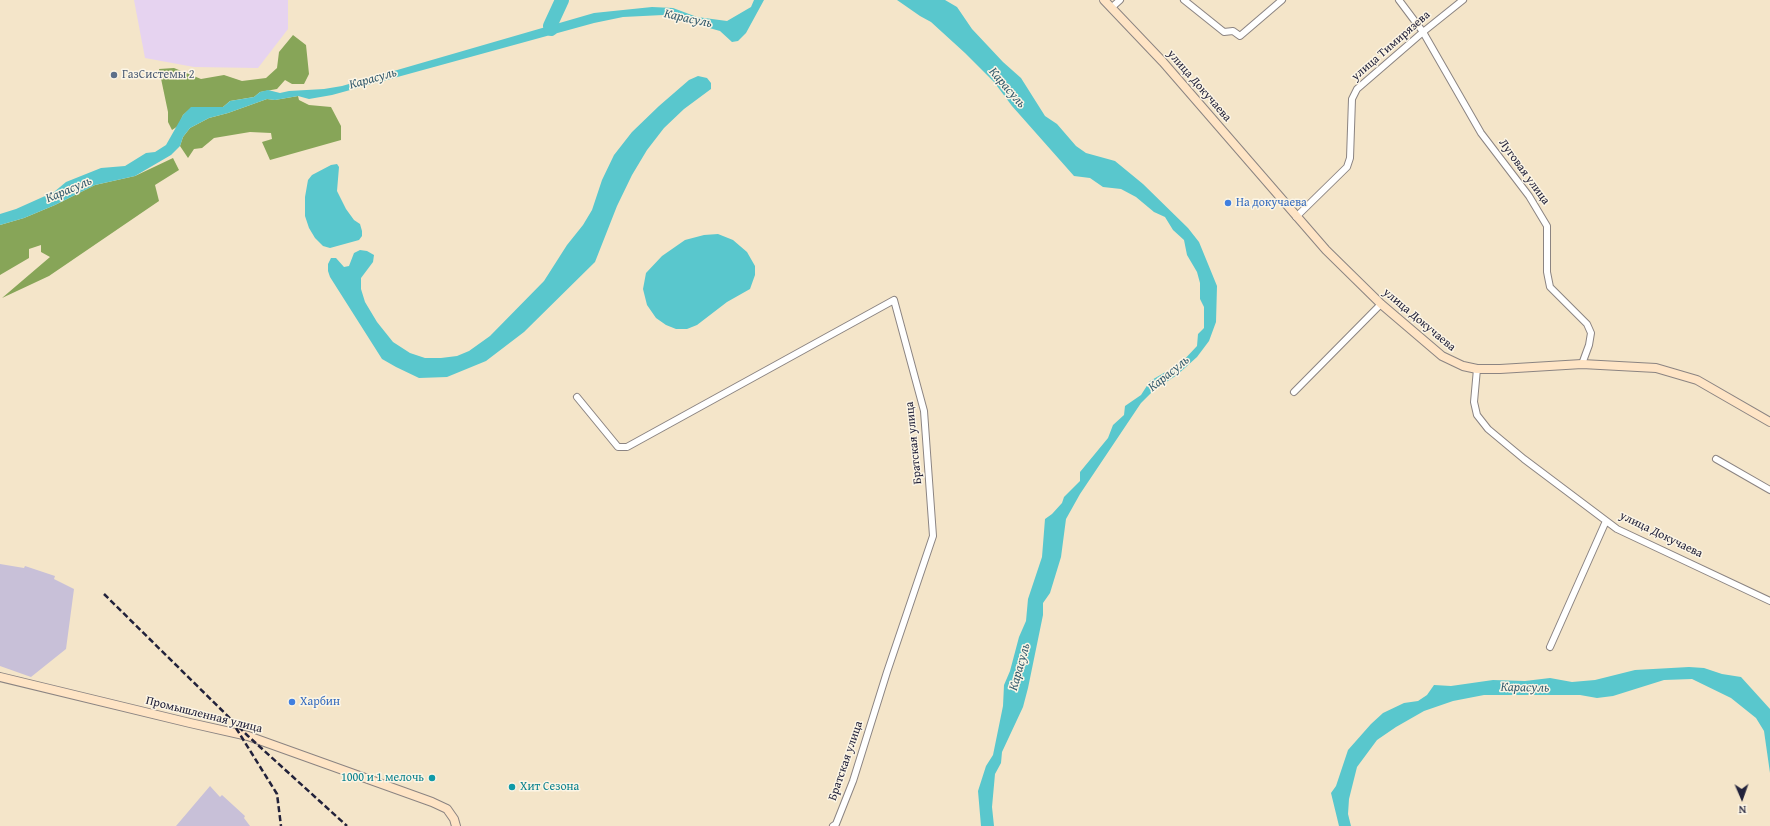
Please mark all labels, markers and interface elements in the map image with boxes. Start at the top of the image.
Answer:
water label: Карасуль [663,6,713,32]
street label: улица Тимирязева [1349,8,1433,84]
street label: улица Докучаева [1164,47,1234,125]
water label: Карасуль [347,65,399,93]
water label: Карасуль [985,65,1029,111]
place label: ГазСистемы 2 [122,68,195,82]
marker: ГазСистемы 2 [109,70,119,80]
street label: Луговая улица [1495,136,1553,208]
water label: Карасуль [44,173,94,207]
place label: На докучаева [1236,196,1307,210]
marker: На докучаева [1223,198,1233,208]
street label: улица Докучаева [1380,285,1458,355]
water label: Карасуль [1145,353,1193,395]
street label: Братская улица [902,401,926,485]
street label: улица Докучаева [1617,509,1705,561]
water label: Карасуль [1006,641,1034,693]
water label: Карасуль [1501,680,1549,696]
street label: Промышленная улица [144,694,264,736]
place label: Харбин [300,695,340,709]
marker: Харбин [287,697,297,707]
street label: Братская улица [826,719,866,803]
place label: 1000 и 1 мелочь [341,771,424,785]
marker: 1000 и 1 мелочь [427,773,437,783]
north arrow [1722,778,1762,818]
place label: Хит Сезона [520,780,579,794]
marker: Хит Сезона [507,782,517,792]
text: N [1738,802,1746,818]

